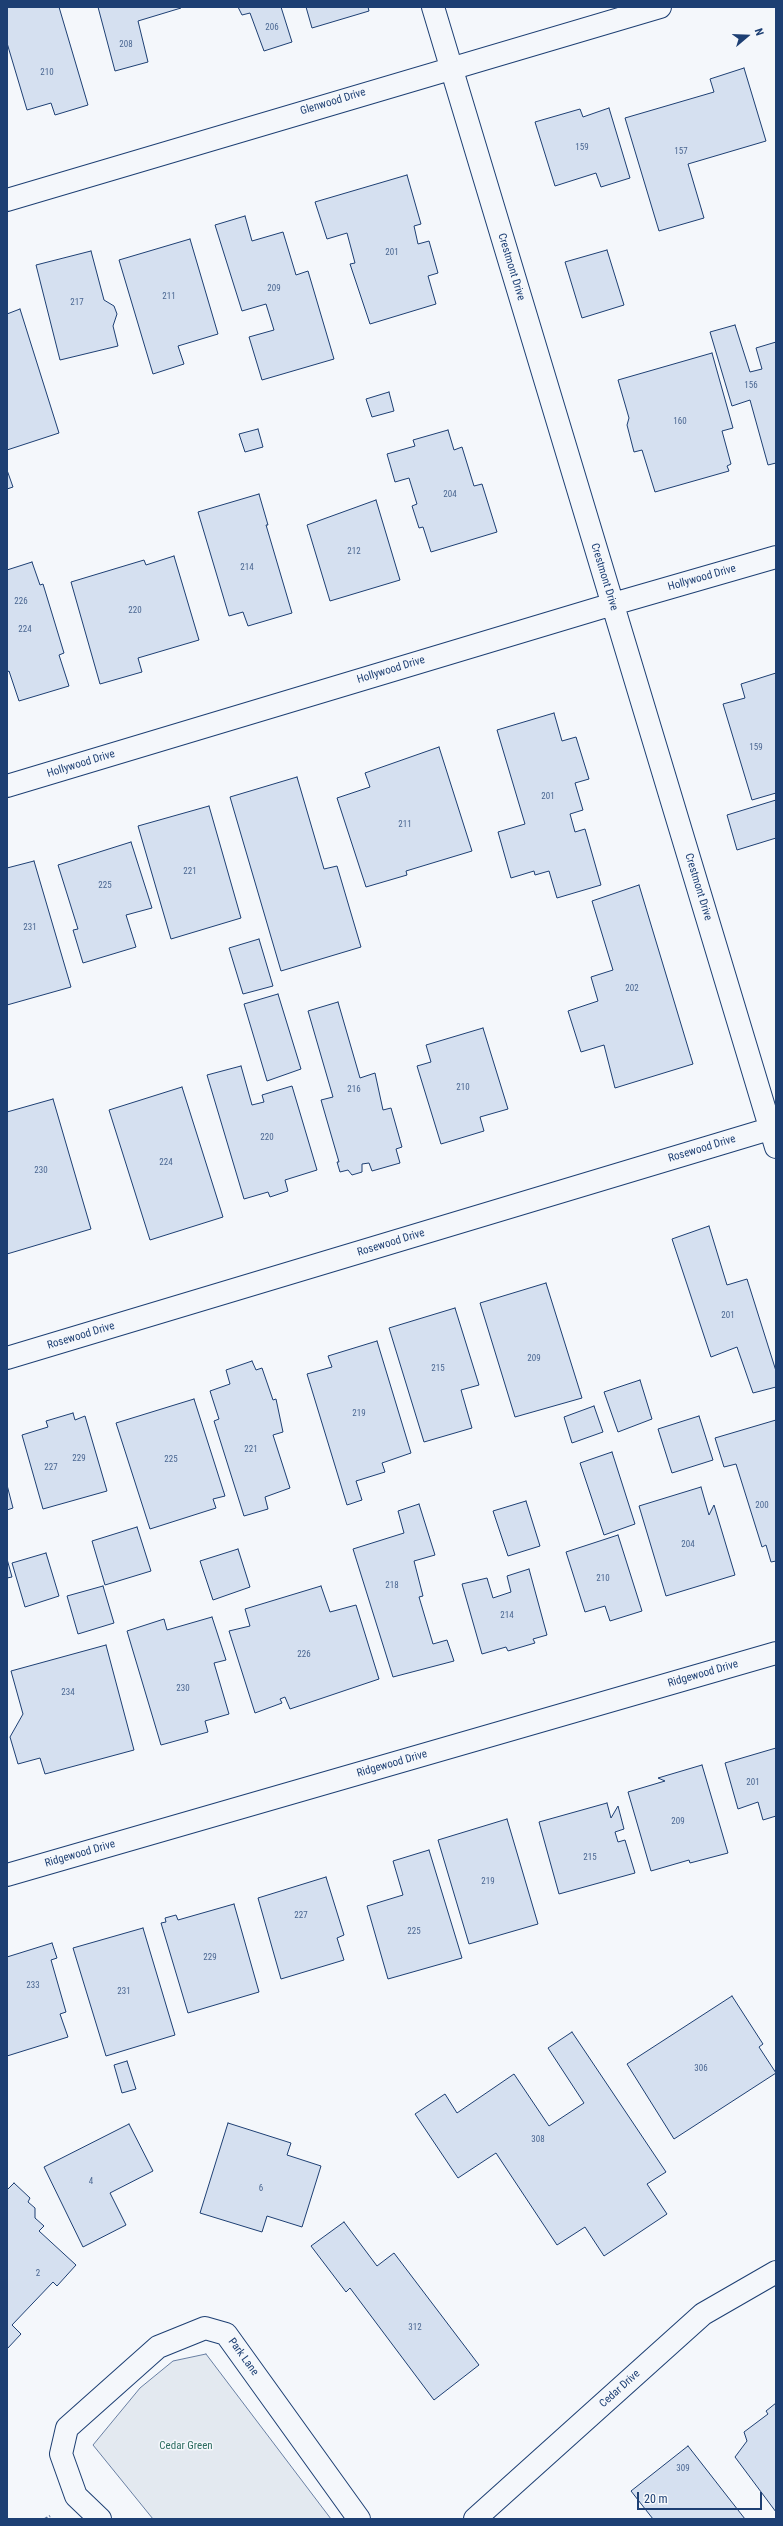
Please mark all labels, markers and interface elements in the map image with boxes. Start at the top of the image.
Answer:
north arrow [727,16,767,56]
house number: 206 [265,23,279,33]
text: N [752,27,766,37]
house number: 208 [119,40,133,50]
house number: 210 [40,68,54,78]
street label: Glenwood Drive [299,86,367,118]
house number: 159 [575,143,589,153]
house number: 157 [674,147,688,157]
street label: Crestmont Drive [494,232,528,302]
house number: 201 [385,248,399,258]
house number: 209 [267,284,281,294]
house number: 211 [162,292,176,302]
house number: 217 [70,298,84,308]
house number: 156 [744,381,758,391]
house number: 160 [673,417,687,427]
house number: 204 [443,490,457,500]
street label: Crestmont Drive [587,542,621,612]
house number: 212 [347,547,361,557]
street label: Hollywood Drive [666,562,738,594]
house number: 214 [240,563,254,573]
house number: 226 [14,597,28,607]
house number: 220 [128,606,142,616]
house number: 224 [18,625,32,635]
street label: Hollywood Drive [356,653,426,687]
house number: 159 [749,743,763,753]
street label: Hollywood Drive [46,747,116,781]
house number: 201 [541,792,555,802]
house number: 211 [398,820,412,830]
street label: Crestmont Drive [681,852,715,922]
house number: 221 [183,867,197,877]
house number: 225 [98,881,112,891]
house number: 231 [23,923,37,933]
house number: 202 [625,984,639,994]
house number: 210 [456,1083,470,1093]
house number: 216 [347,1085,361,1095]
house number: 220 [260,1133,274,1143]
street label: Rosewood Drive [667,1133,737,1165]
house number: 224 [159,1158,173,1168]
house number: 230 [34,1166,48,1176]
street label: Rosewood Drive [356,1227,426,1259]
house number: 201 [721,1311,735,1321]
street label: Rosewood Drive [46,1320,116,1352]
house number: 209 [527,1354,541,1364]
house number: 215 [431,1364,445,1374]
house number: 219 [352,1409,366,1419]
house number: 221 [244,1445,258,1455]
house number: 229 [72,1454,86,1464]
house number: 225 [164,1455,178,1465]
house number: 227 [44,1463,58,1473]
house number: 200 [755,1501,769,1511]
house number: 204 [681,1540,695,1550]
house number: 210 [596,1574,610,1584]
house number: 218 [385,1581,399,1591]
house number: 214 [500,1611,514,1621]
house number: 226 [297,1650,311,1660]
street label: Ridgewood Drive [666,1658,740,1690]
house number: 230 [176,1684,190,1694]
house number: 234 [61,1688,75,1698]
street label: Ridgewood Drive [355,1748,429,1780]
house number: 201 [746,1778,760,1788]
house number: 209 [671,1817,685,1827]
street label: Ridgewood Drive [43,1838,117,1870]
house number: 215 [583,1853,597,1863]
house number: 219 [481,1877,495,1887]
house number: 227 [294,1911,308,1921]
house number: 225 [407,1927,421,1937]
house number: 229 [203,1953,217,1963]
house number: 233 [26,1981,40,1991]
house number: 231 [117,1987,131,1997]
house number: 306 [694,2064,708,2074]
house number: 308 [531,2135,545,2145]
house number: 4 [89,2177,93,2187]
house number: 6 [259,2184,263,2194]
house number: 2 [36,2269,40,2279]
house number: 312 [408,2323,422,2333]
street label: Park Lane [225,2336,261,2378]
street label: Cedar Drive [597,2367,643,2411]
park label: Cedar Green [159,2439,213,2453]
house number: 309 [676,2464,690,2474]
scale bar [639,2484,764,2510]
text: 20 m [644,2492,668,2506]

